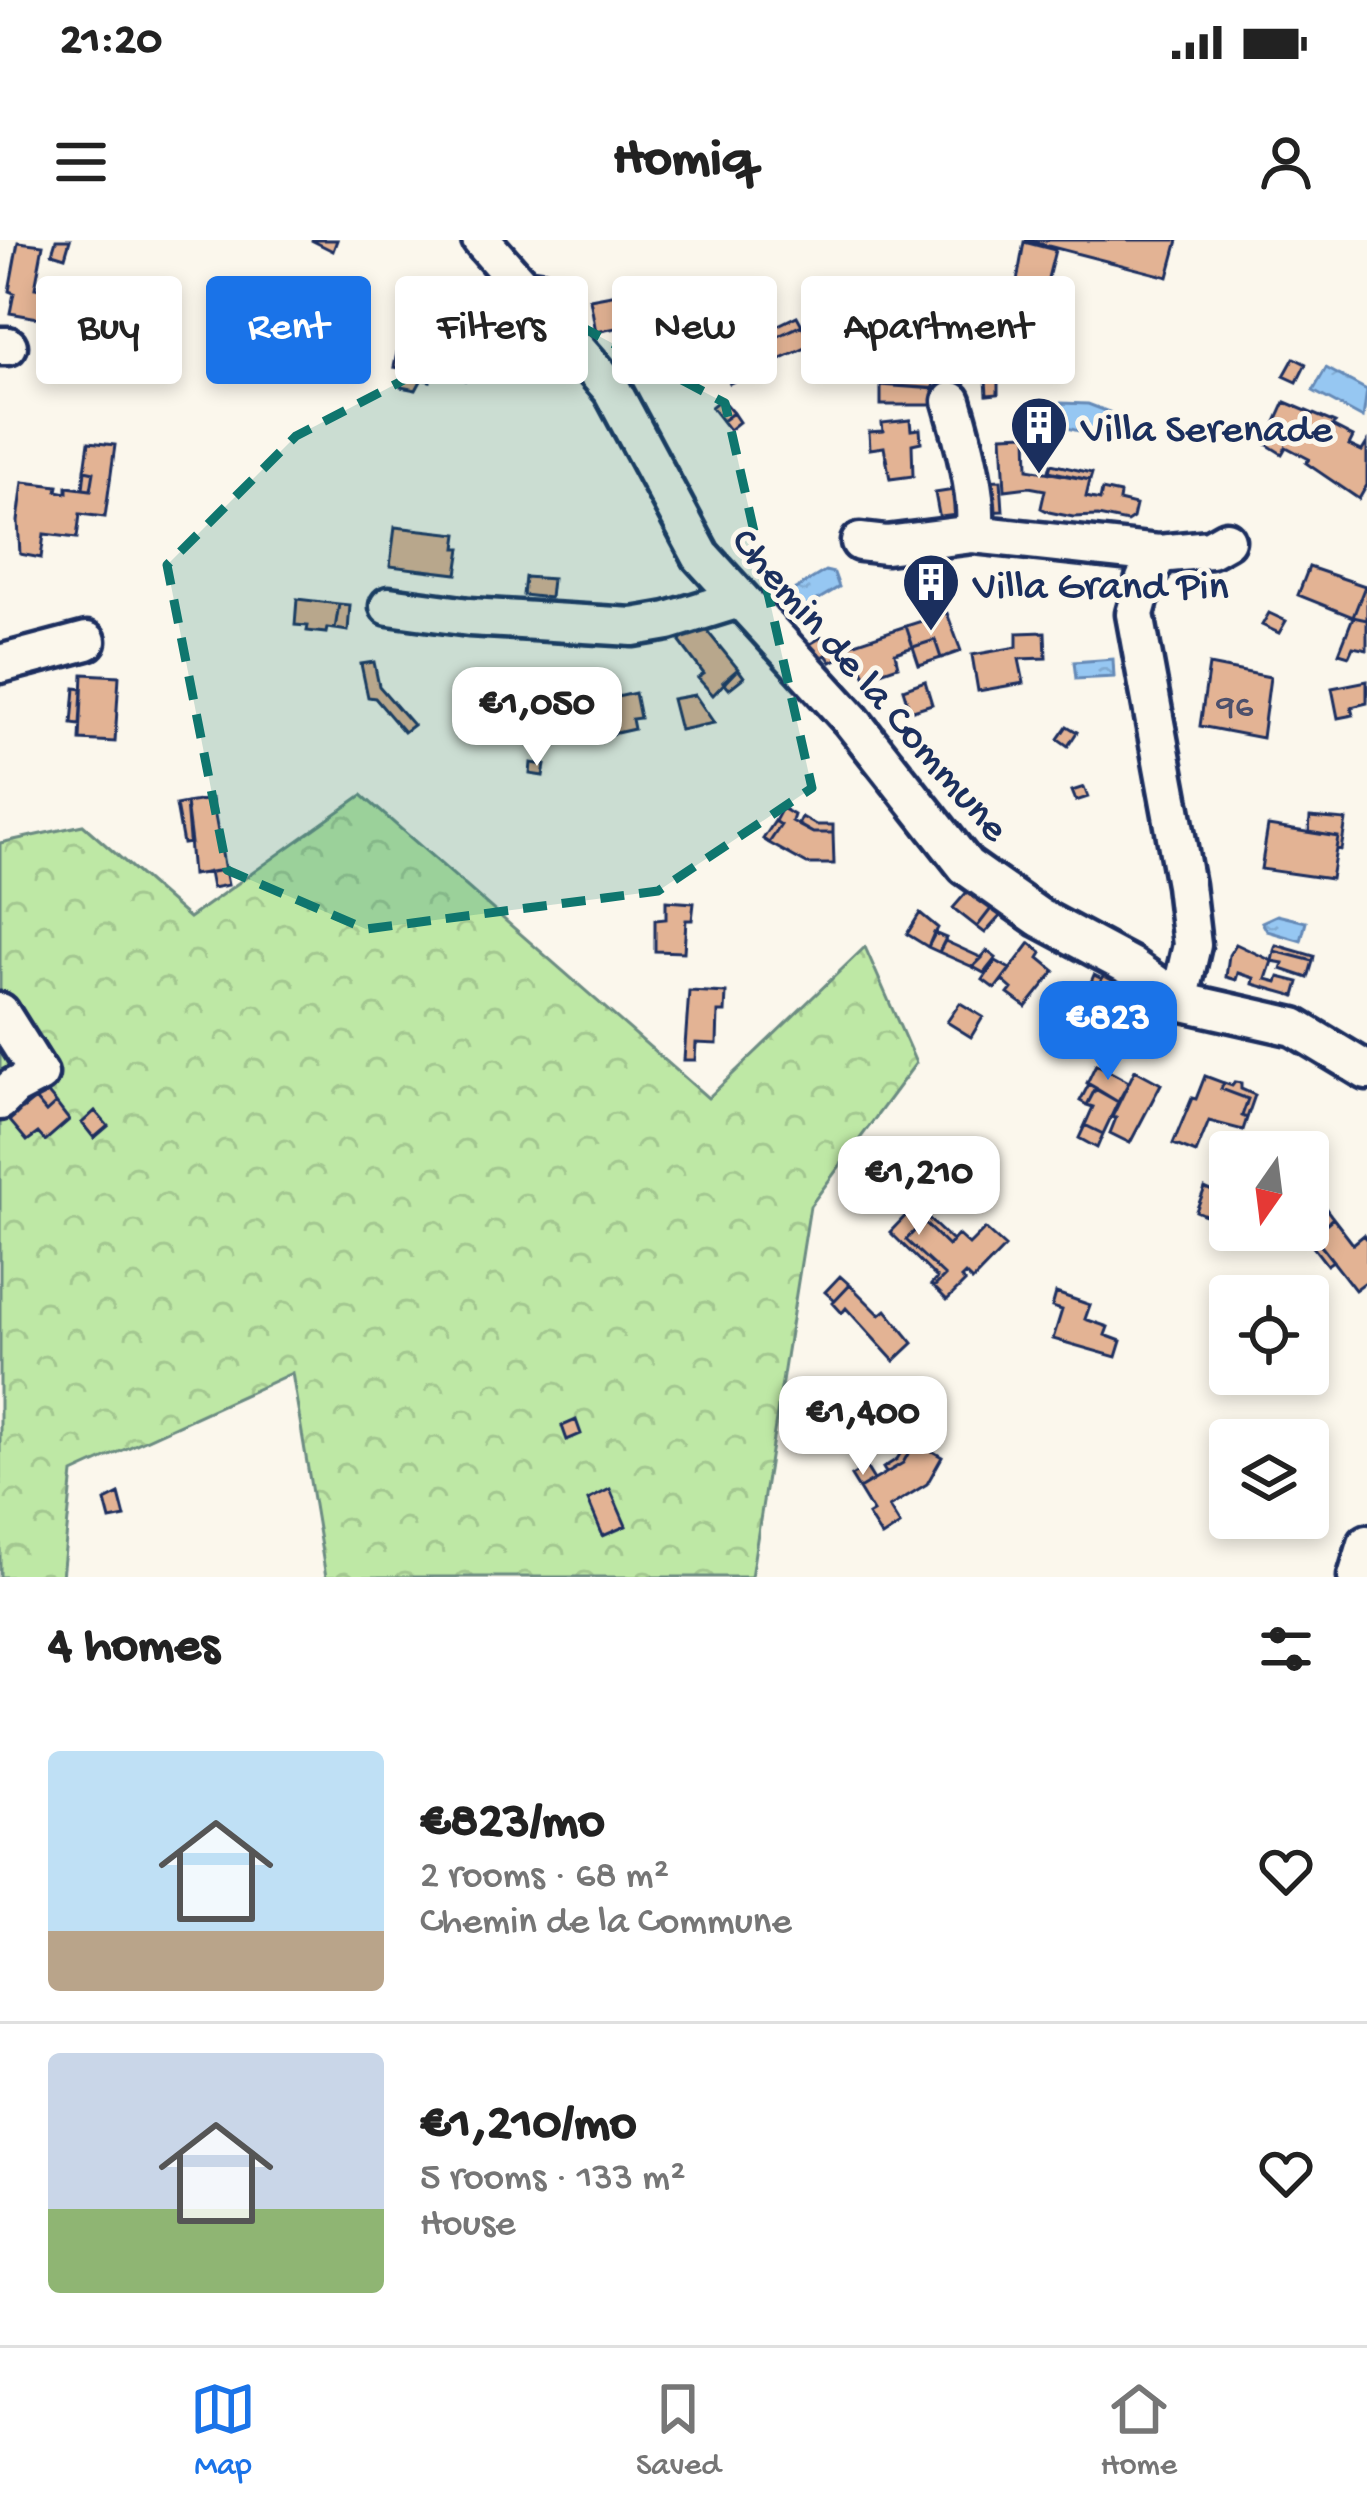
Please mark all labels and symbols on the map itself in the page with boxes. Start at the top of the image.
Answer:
building icon: Villa Serenade [1008,394,1070,476]
place label: Villa Serenade [1080,408,1334,457]
street label: Chemin de la Commune [718,520,1018,855]
building icon: Villa Grand Pin [900,551,962,633]
place label: Villa Grand Pin [972,565,1229,614]
pin: €1,050 [439,667,635,769]
house number: 96 [1216,687,1254,730]
pin: €823 [1037,981,1179,1083]
north arrow [1209,1131,1329,1251]
pin: €1,210 [821,1136,1017,1238]
pin: €1,400 [765,1376,961,1478]

